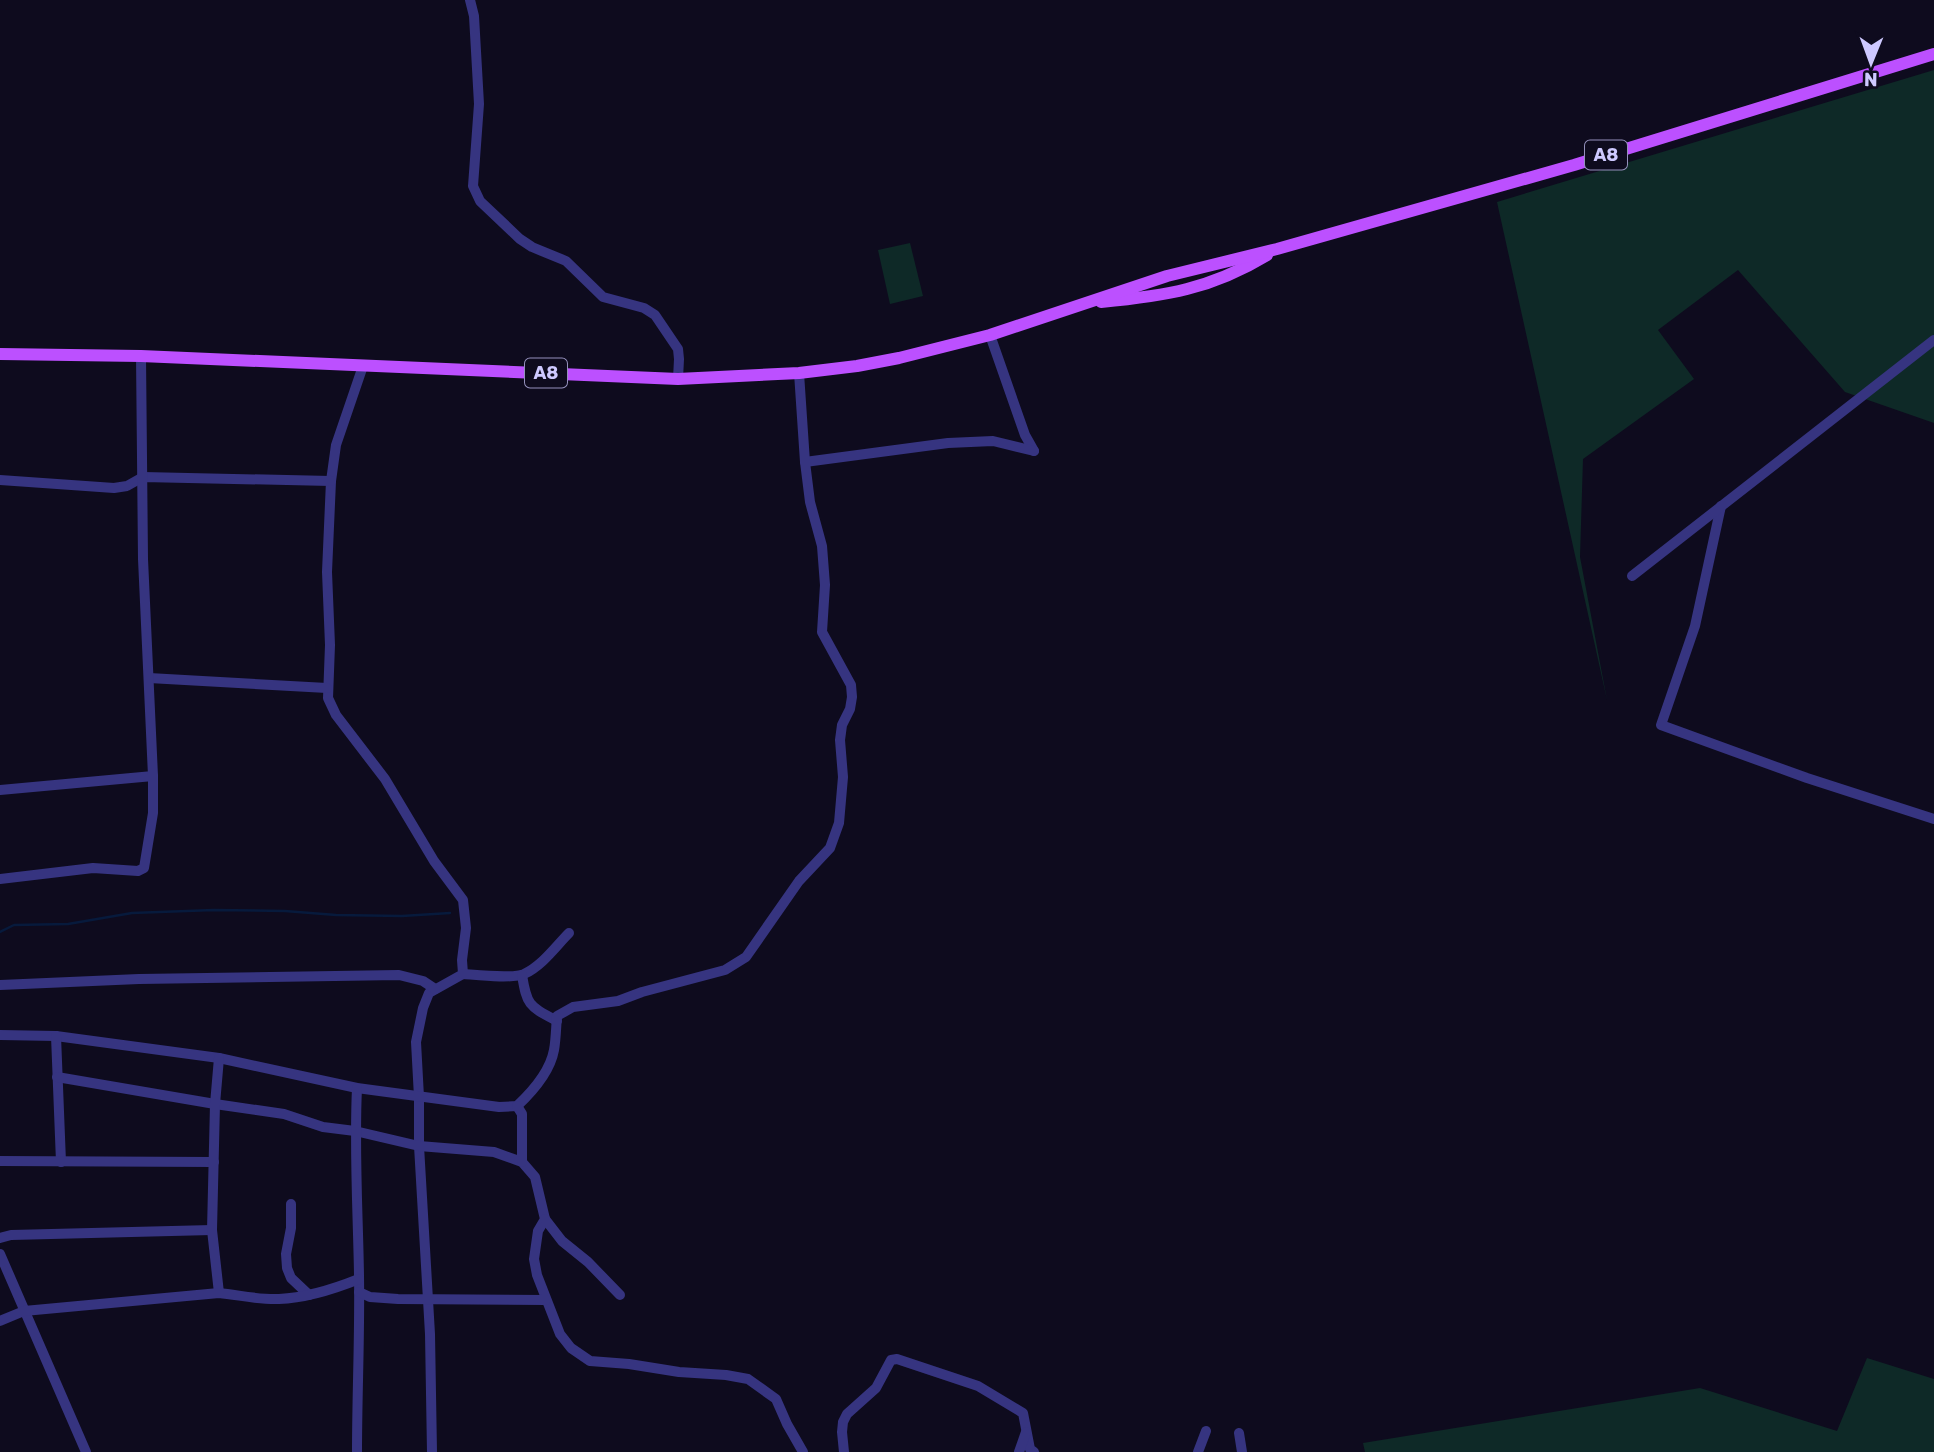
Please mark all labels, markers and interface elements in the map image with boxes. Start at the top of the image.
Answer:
north arrow [1836,28,1906,98]
text: N [1864,68,1878,91]
road number: A8 [1585,140,1627,170]
road number: A8 [525,358,567,388]

